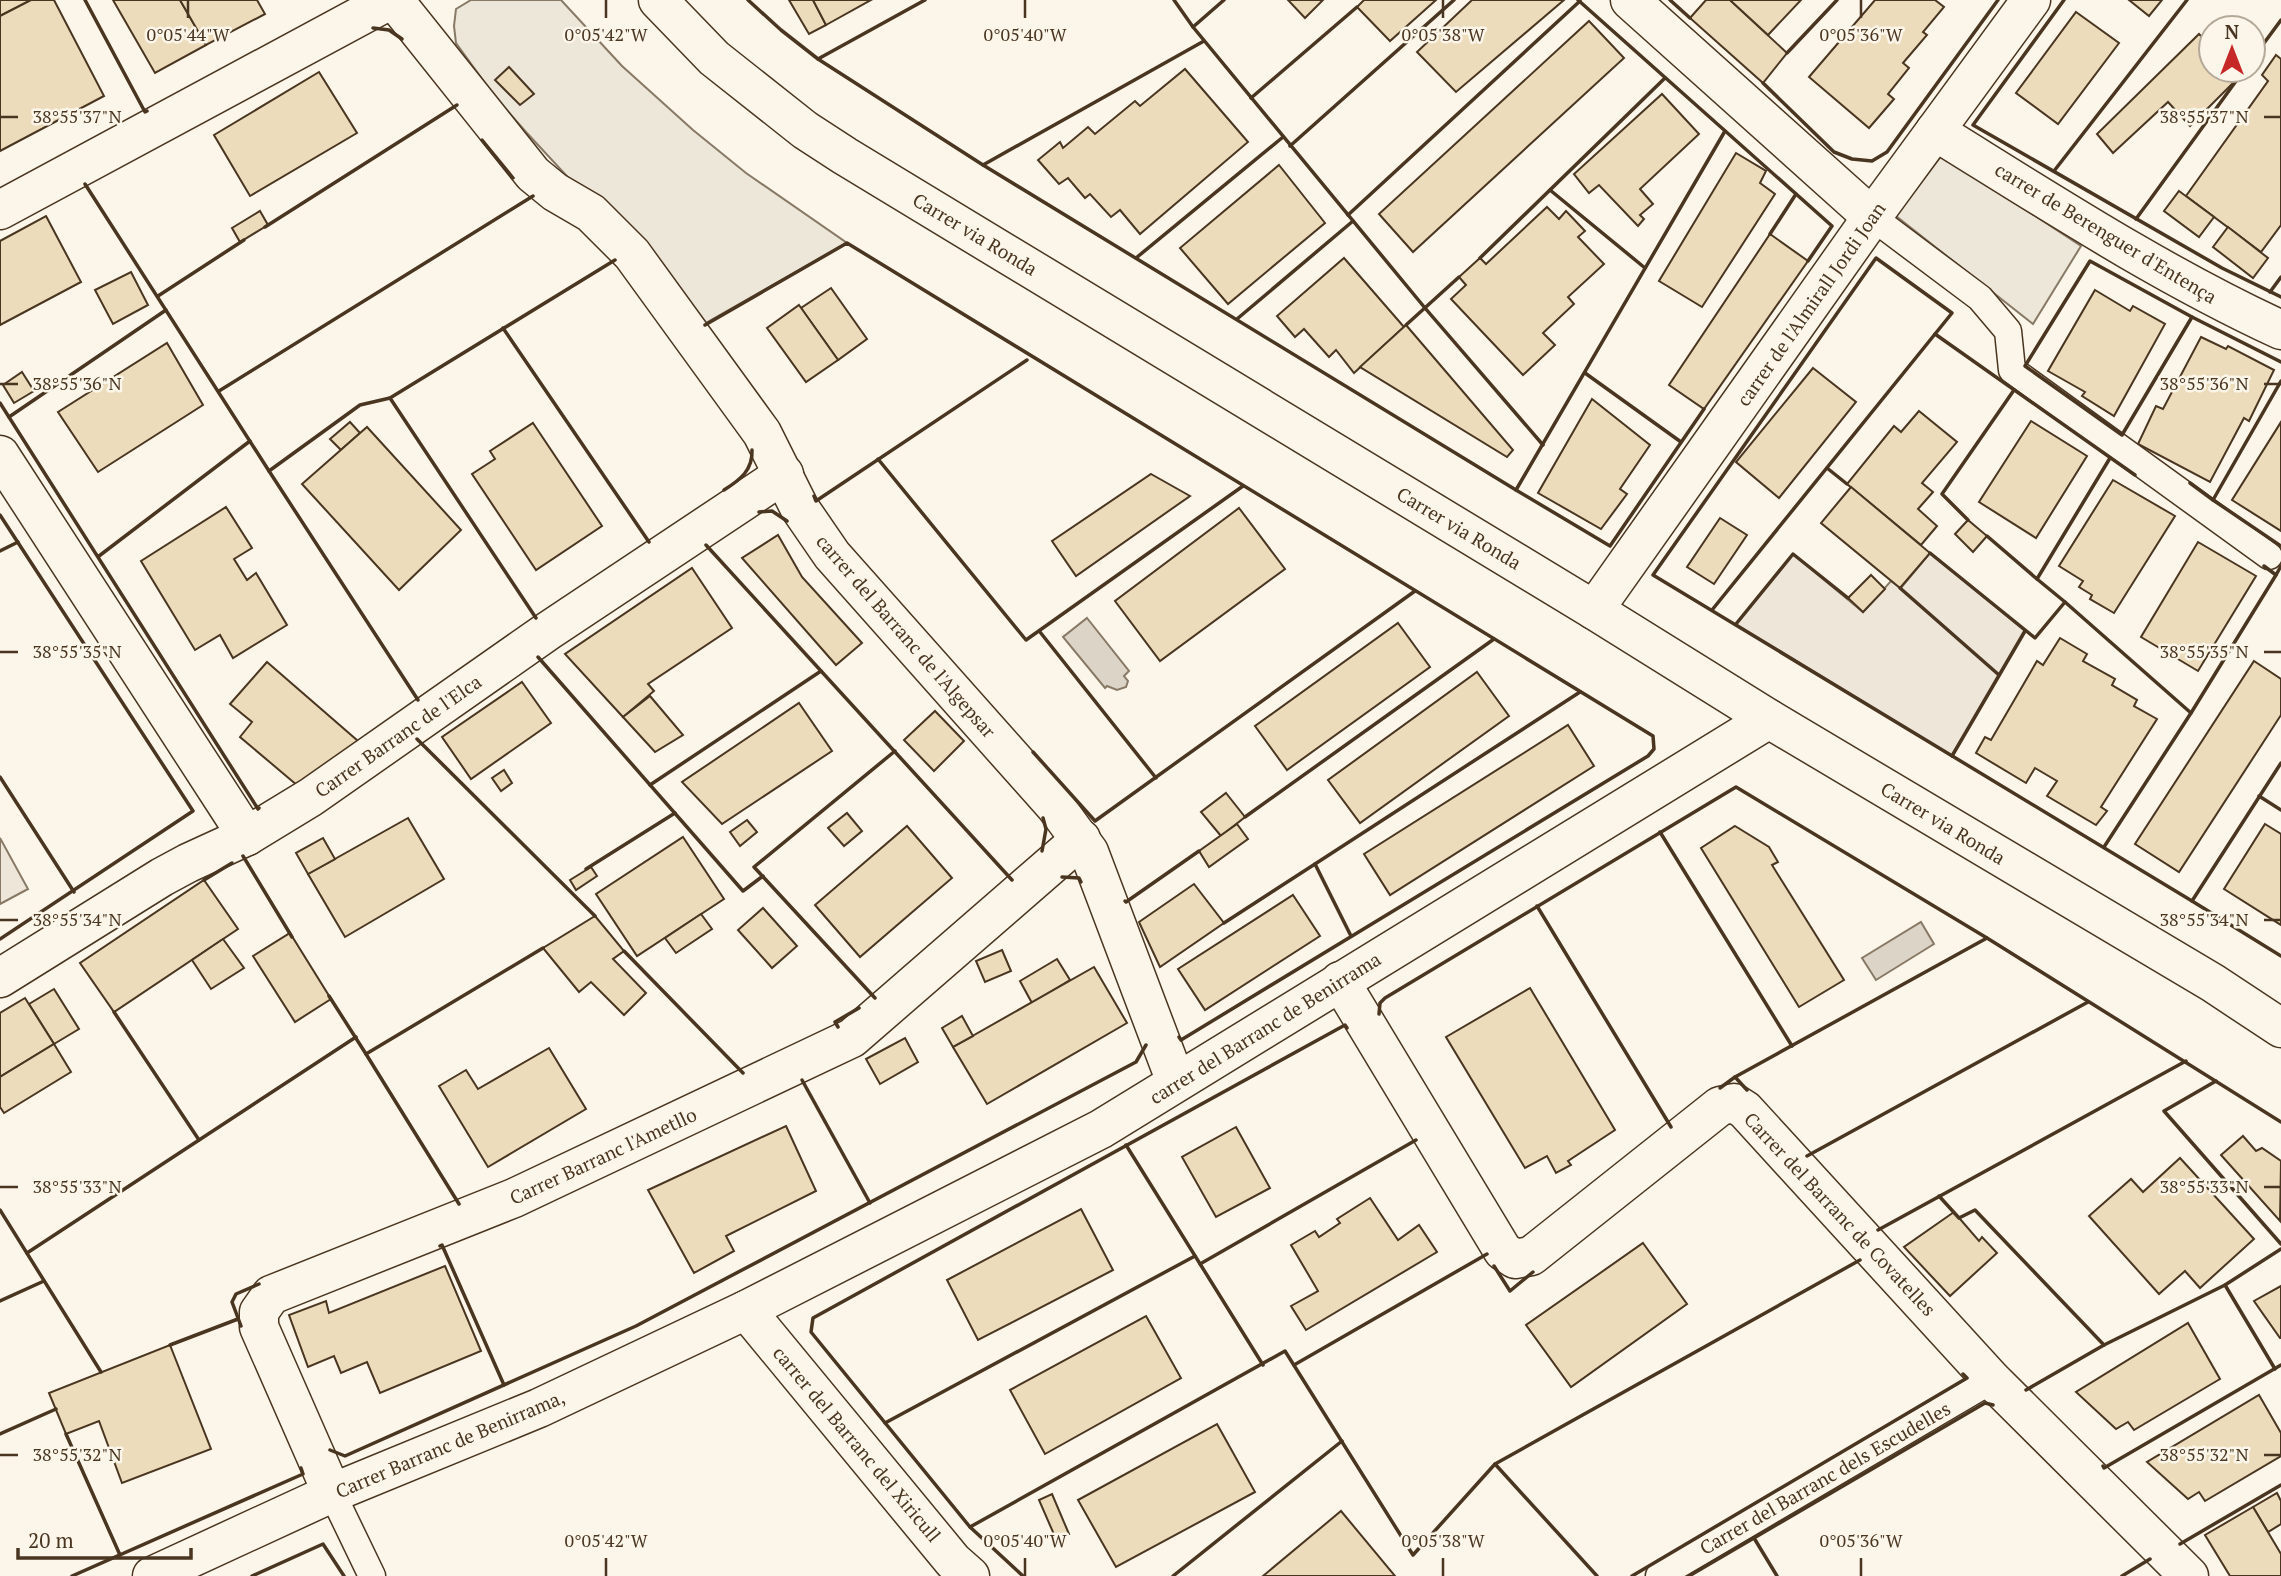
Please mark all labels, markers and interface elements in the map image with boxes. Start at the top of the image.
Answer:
north arrow [2197,14,2267,84]
text: N [2225,19,2240,44]
text: 0°05'44"W [146,22,230,46]
text: 0°05'42"W [564,22,648,46]
text: 0°05'40"W [983,22,1067,46]
text: 0°05'38"W [1401,22,1485,46]
text: 0°05'36"W [1819,22,1903,46]
text: 38°55'37"N [32,104,122,128]
text: 38°55'37"N [2159,104,2249,128]
street label: carrer de Berenguer d'Entença [1991,156,2222,309]
street label: Carrer via Ronda [908,187,1043,281]
street label: carrer de l'Almirall Jordi Joan [1730,197,1891,411]
text: 38°55'36"N [32,371,122,395]
text: 38°55'36"N [2159,371,2249,395]
street label: Carrer via Ronda [1392,481,1527,575]
street label: carrer del Barranc de l'Algepsar [811,529,1002,743]
text: 38°55'35"N [32,639,122,663]
text: 38°55'35"N [2159,639,2249,663]
street label: Carrer Barranc de l'Elca [309,668,486,803]
street label: Carrer via Ronda [1876,776,2011,870]
text: 38°55'34"N [32,907,122,931]
text: 38°55'34"N [2159,907,2249,931]
street label: carrer del Barranc de Benirrama [1144,946,1385,1109]
street label: Carrer Barranc l'Ametllo [505,1101,700,1210]
street label: Carrer del Barranc de Covatelles [1739,1106,1942,1321]
text: 38°55'33"N [32,1174,122,1198]
text: 38°55'33"N [2159,1174,2249,1198]
street label: carrer del Barranc del Xiricull [768,1341,947,1547]
street label: Carrer Barranc de Benirrama, [331,1384,568,1503]
street label: Carrer del Barranc dels Escudelles [1695,1395,1955,1560]
text: 38°55'32"N [32,1442,122,1466]
text: 38°55'32"N [2159,1442,2249,1466]
scale bar [18,1516,191,1560]
text: 20 m [28,1526,74,1554]
text: 0°05'42"W [564,1528,648,1552]
text: 0°05'40"W [983,1528,1067,1552]
text: 0°05'38"W [1401,1528,1485,1552]
text: 0°05'36"W [1819,1528,1903,1552]

